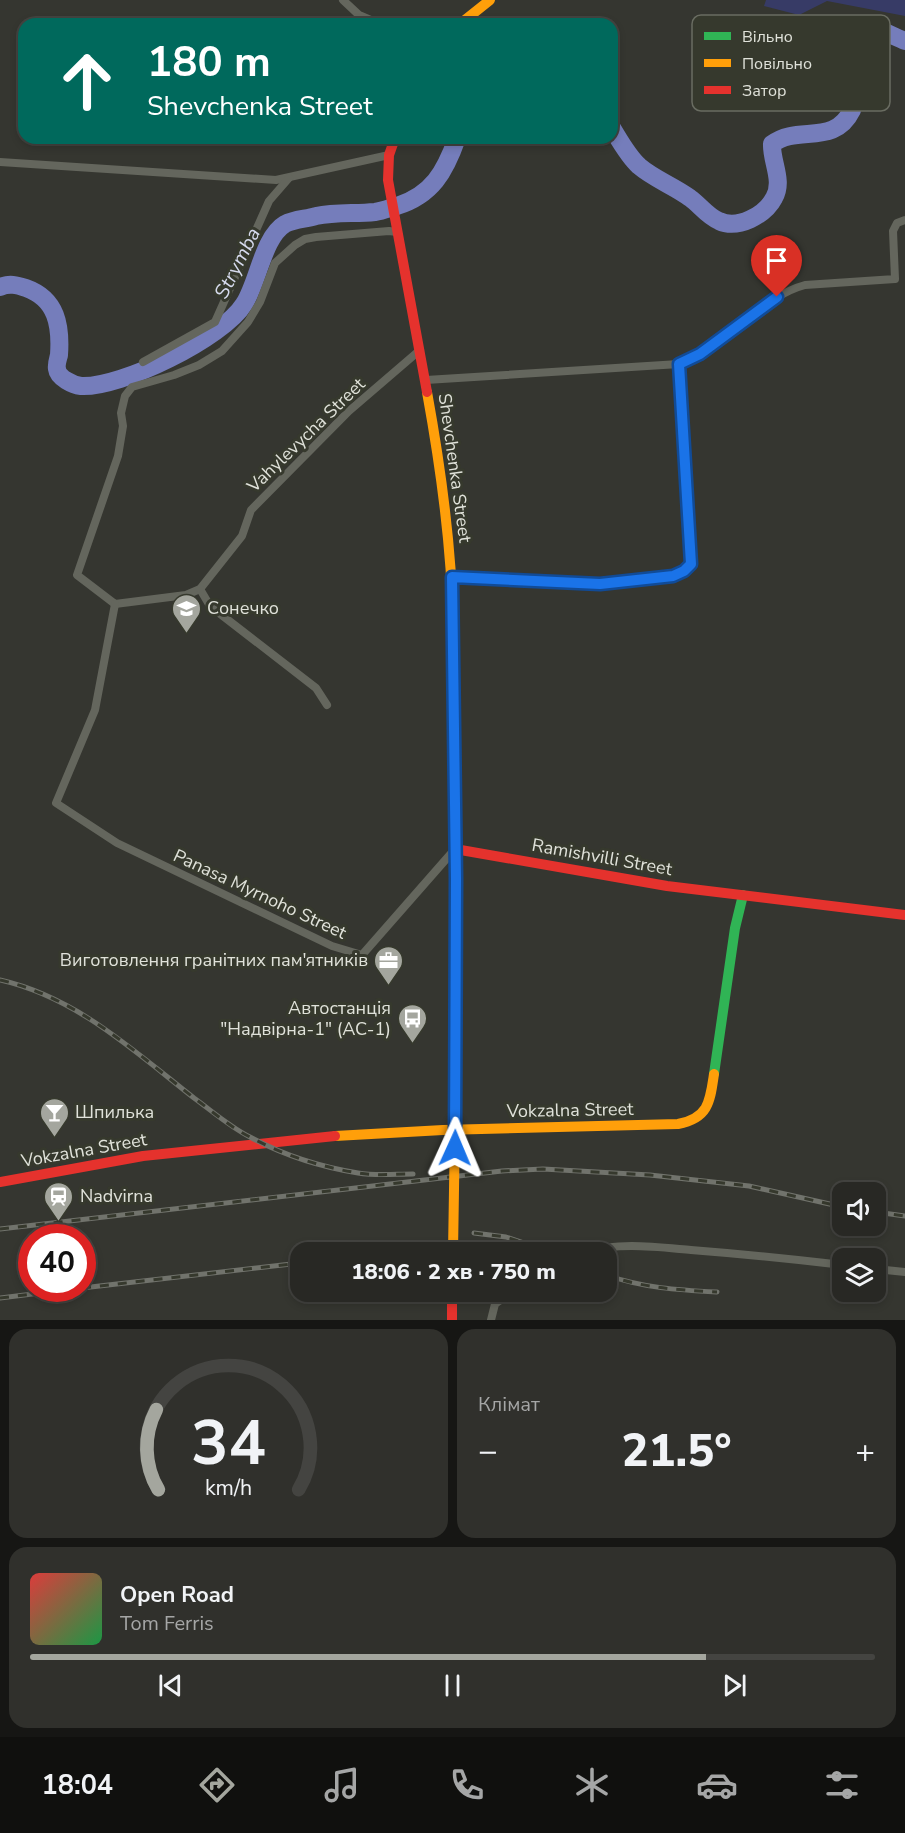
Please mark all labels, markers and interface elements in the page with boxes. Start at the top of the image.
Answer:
legend [692,15,890,111]
text: Вільно [742,26,793,48]
text: 180 m [147,34,271,91]
icon: ahead [48,42,126,120]
text: Повільно [742,53,812,75]
text: Затор [742,80,786,102]
text: Shevchenka Street [147,88,373,125]
water label: Strymba [208,223,267,304]
pin [751,235,802,297]
icon: arrive [760,244,793,277]
street label: Vahylevycha Street [241,372,371,498]
street label: Shevchenka Street [433,392,477,545]
school or university icon: Сонечко [170,592,202,634]
place label: Сонечко [207,596,279,620]
street label: Ramishvilli Street [530,833,675,881]
street label: Panasa Myrnoho Street [170,843,351,945]
office icon: Виготовлення гранітних пам'ятників [373,944,405,986]
place label: Виготовлення гранітних пам'ятників [60,948,368,972]
place label: Автостанція "Надвірна-1" (АС-1) [220,996,391,1041]
bus stop icon: Автостанція "Надвірна-1" (АС-1) [396,1002,428,1044]
bar icon: Шпилька [38,1096,70,1138]
street label: Vokzalna Street [505,1097,634,1123]
place label: Шпилька [75,1100,154,1124]
position arrow [423,1116,487,1180]
street label: Vokzalna Street [18,1127,149,1173]
station icon: Nadvirna [43,1180,75,1222]
map controls [832,1182,886,1302]
button: sound [832,1182,886,1236]
place label: Nadvirna [80,1184,153,1208]
speed limit sign: 40 [18,1224,96,1302]
button: layers [832,1248,886,1302]
text: 18:06 · 2 хв · 750 m [351,1257,556,1287]
text: Клімат [478,1391,540,1418]
text: 34 [191,1401,266,1486]
text: 21.5° [622,1421,731,1482]
text: − [478,1429,498,1474]
text: + [855,1429,875,1474]
text: km/h [205,1474,252,1504]
text: Open Road [120,1580,234,1610]
text: Tom Ferris [120,1610,214,1637]
icon: previous [154,1669,187,1702]
icon: pause [436,1669,469,1702]
icon: next [718,1669,751,1702]
icon: directions [196,1764,238,1806]
icon: music [321,1764,363,1806]
icon: phone [446,1764,488,1806]
icon: climate [571,1764,613,1806]
icon: car [696,1764,738,1806]
icon: filters [821,1764,863,1806]
text: 18:04 [42,1767,113,1804]

